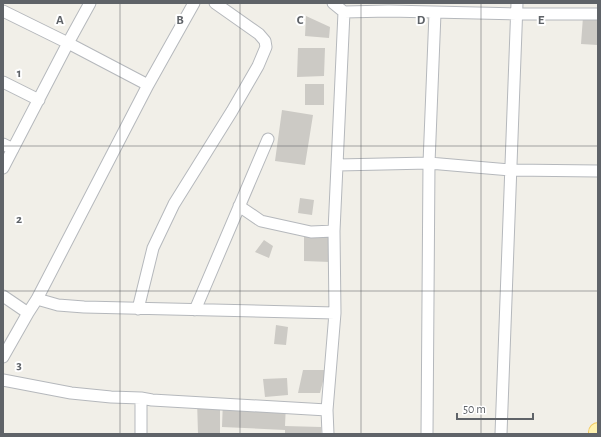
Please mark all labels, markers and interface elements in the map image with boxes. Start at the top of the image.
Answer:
text: A [56,14,64,27]
text: B [176,14,184,27]
text: C [297,14,304,27]
text: D [417,14,426,27]
text: E [538,14,545,27]
text: 1 [17,67,21,80]
text: 2 [16,213,22,226]
text: 3 [16,359,22,372]
scale bar [457,395,533,421]
text: 50 m [463,403,486,415]

